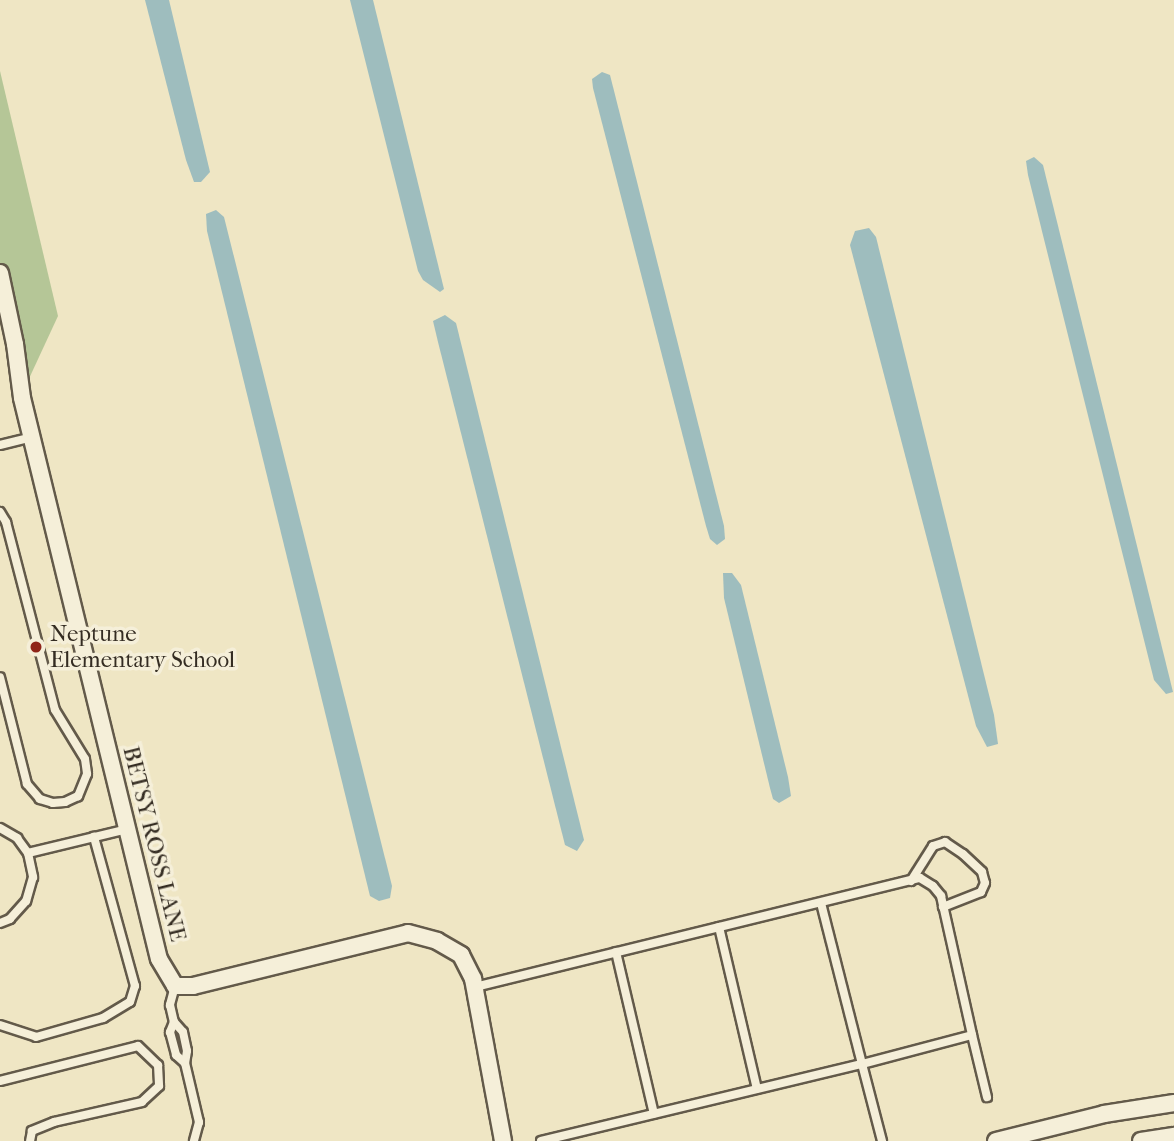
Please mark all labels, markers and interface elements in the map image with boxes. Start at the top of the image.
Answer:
place label: Neptune Elementary School [50,620,235,674]
marker: Neptune Elementary School [28,639,44,655]
street label: BETSY ROSS LANE [116,743,192,945]

